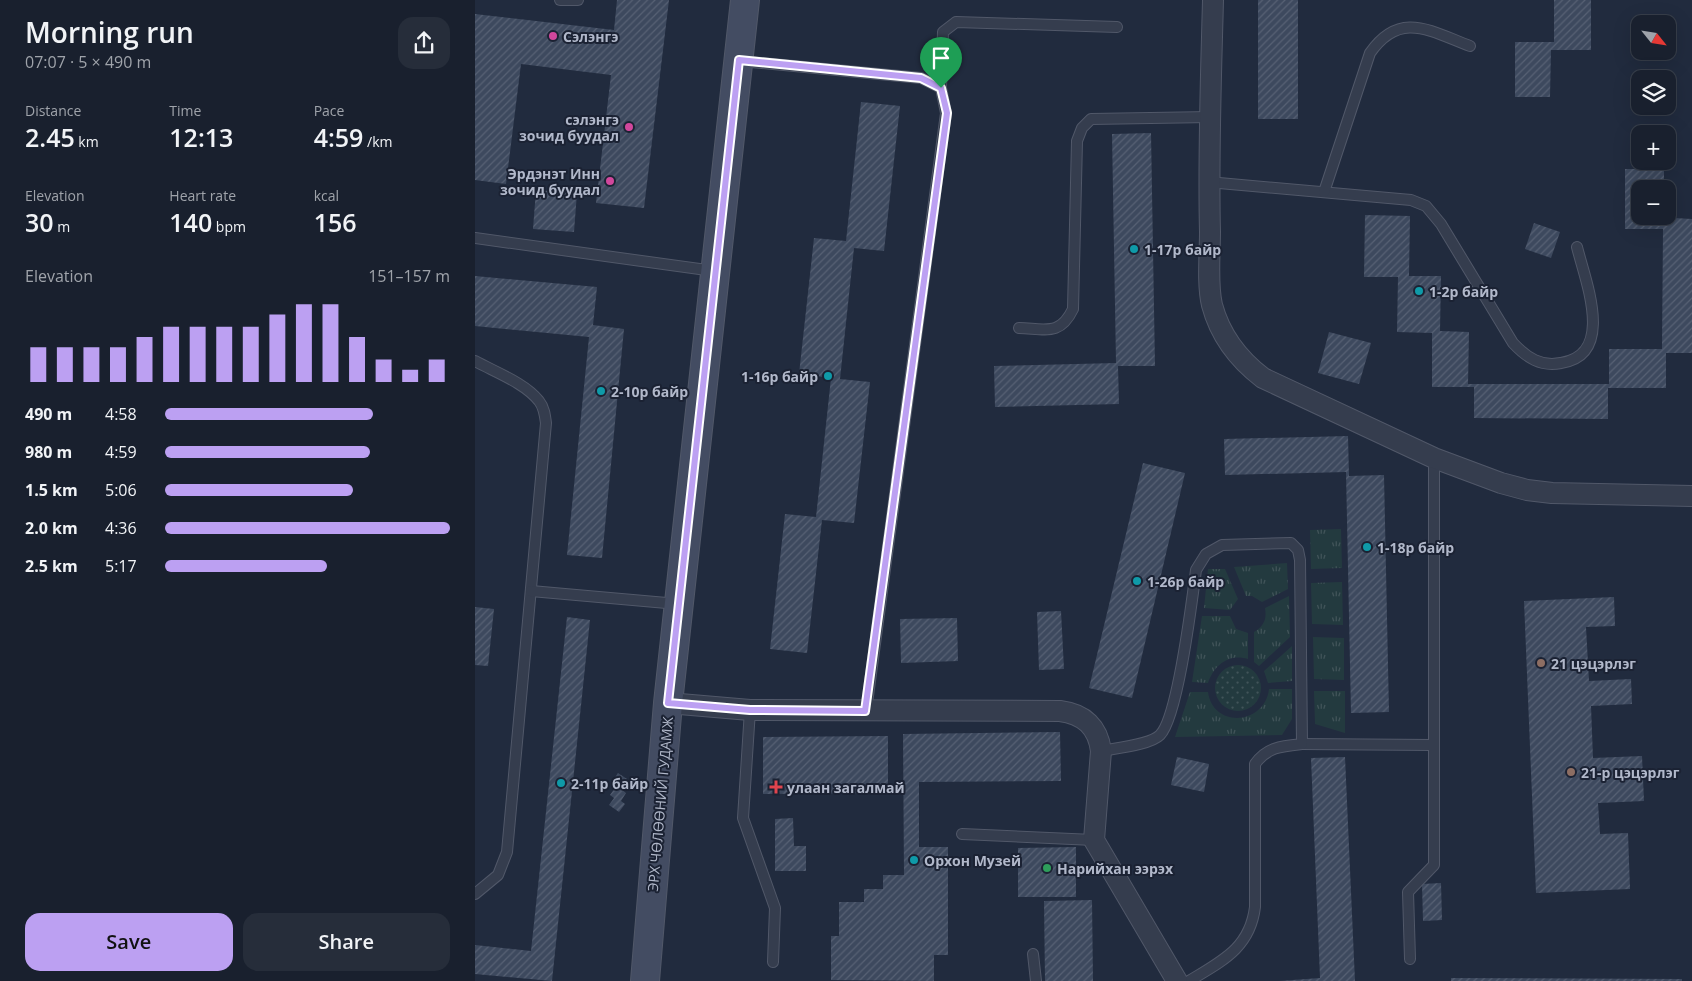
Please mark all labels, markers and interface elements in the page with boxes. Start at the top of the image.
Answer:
text: Morning run [25,13,194,51]
north arrow [1631,15,1676,60]
map controls [1631,15,1676,225]
button: share [398,17,450,69]
place label: Сэлэнгэ [563,27,618,46]
marker: Сэлэнгэ [547,30,559,42]
pin [920,37,962,88]
icon: arrive [927,44,955,72]
text: 07:07 · 5 × 490 m [25,51,151,73]
button: layers [1631,70,1676,115]
text: Distance [25,101,81,120]
text: Time [169,101,201,120]
text: Pace [314,101,344,120]
place label: сэлэнгэ зочид буудал [519,110,619,145]
text: 2.45 [25,120,75,154]
text: 12:13 [169,120,233,154]
text: 4:59 [314,120,363,154]
marker: сэлэнгэ зочид буудал [623,121,635,133]
button: + [1631,125,1676,170]
text: km [75,132,99,151]
text: /km [363,132,392,151]
place label: Эрдэнэт Инн зочид буудал [500,164,600,199]
marker: Эрдэнэт Инн зочид буудал [604,175,616,187]
button: − [1631,180,1676,225]
text: Elevation [25,186,84,205]
text: Heart rate [169,186,236,205]
text: kcal [314,186,339,205]
text: 30 [25,205,54,239]
text: 140 [169,205,212,239]
text: 156 [314,205,357,239]
text: m [54,217,70,236]
text: bpm [212,217,246,236]
place label: 1-17р байр [1144,240,1221,259]
marker: 1-17р байр [1128,243,1140,255]
text: Elevation [25,265,93,287]
text: 151–157 m [368,265,450,287]
place label: 1-2р байр [1429,282,1498,301]
marker: 1-2р байр [1413,285,1425,297]
place label: 1-16р байр [741,367,818,386]
marker: 1-16р байр [822,370,834,382]
place label: 2-10р байр [611,382,688,401]
marker: 2-10р байр [595,385,607,397]
text: 490 m [25,403,72,425]
text: 4:58 [105,403,137,425]
text: 980 m [25,441,72,463]
text: 4:59 [105,441,137,463]
text: 1.5 km [25,479,78,501]
text: 5:06 [105,479,137,501]
text: 2.0 km [25,517,78,539]
text: 4:36 [105,517,137,539]
place label: 1-18р байр [1377,538,1454,557]
marker: 1-18р байр [1361,541,1373,553]
text: 2.5 km [25,555,78,577]
text: 5:17 [105,555,137,577]
place label: 1-26р байр [1147,572,1224,591]
marker: 1-26р байр [1131,575,1143,587]
place label: 21 цэцэрлэг [1551,654,1636,673]
marker: 21 цэцэрлэг [1535,657,1547,669]
street label: ЭРХ ЧӨЛӨӨНИЙ ГУДАМЖ [643,716,677,892]
place label: 21-р цэцэрлэг [1581,763,1680,782]
marker: 21-р цэцэрлэг [1565,766,1577,778]
place label: 2-11р байр [571,774,648,793]
marker: 2-11р байр [555,777,567,789]
place label: улаан загалмай [787,778,905,797]
marker: улаан загалмай [769,780,783,794]
place label: Орхон Myзей [924,851,1021,870]
marker: Орхон Myзей [908,854,920,866]
place label: Нарийхан ээрэх [1057,859,1174,878]
marker: Нарийхан ээрэх [1041,862,1053,874]
button: Save [25,913,233,971]
button: Share [243,913,450,971]

